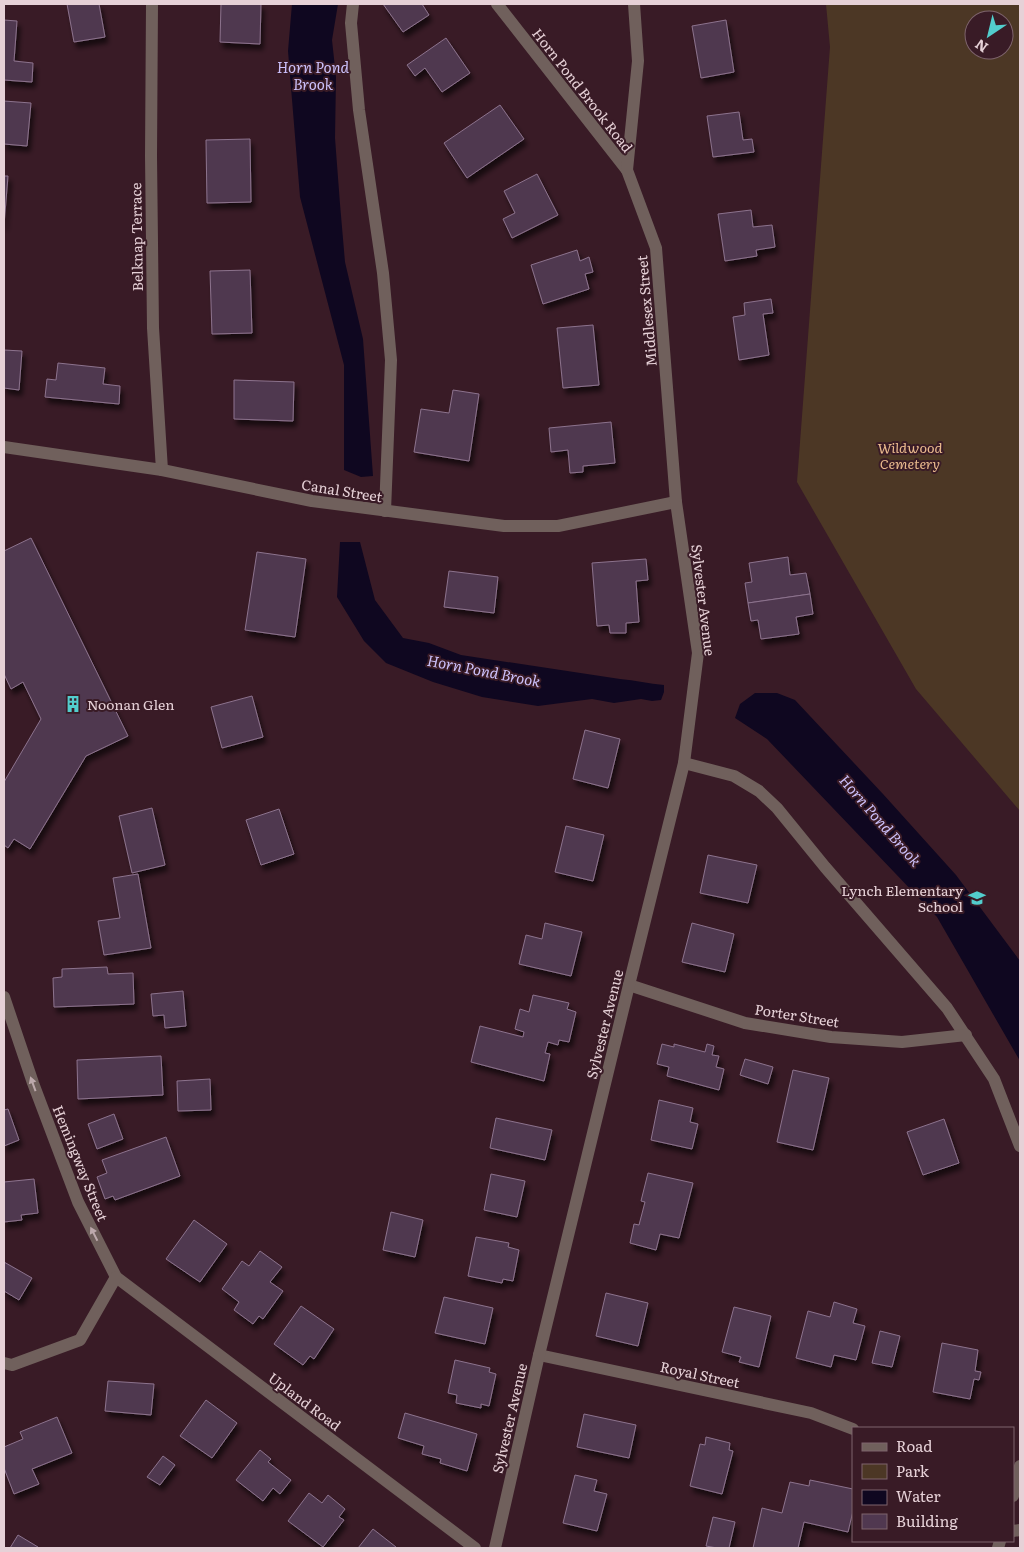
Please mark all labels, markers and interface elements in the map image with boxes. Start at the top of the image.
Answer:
north arrow [964,10,1014,60]
street label: Horn Pond Brook Road [528,24,638,157]
text: N [970,35,992,58]
water label: Horn Pond Brook [277,55,350,95]
street label: Belknap Terrace [125,182,147,292]
street label: Middlesex Street [631,254,661,367]
park label: Wildwood Cemetery [877,437,943,473]
street label: Canal Street [300,474,384,506]
street label: Sylvester Avenue [687,543,721,657]
water label: Horn Pond Brook [425,648,543,692]
building icon: Noonan Glen [63,694,83,714]
place label: Noonan Glen [87,694,174,714]
water label: Horn Pond Brook [835,769,928,872]
place label: Lynch Elementary School [841,880,964,916]
school or university icon: Lynch Elementary School [967,888,987,908]
street label: Sylvester Avenue [581,967,627,1081]
street label: Porter Street [753,998,841,1032]
one-way arrow [29,1076,36,1091]
street label: Hemingway Street [49,1102,114,1224]
one-way arrow [90,1227,98,1241]
street label: Royal Street [658,1356,742,1392]
street label: Sylvester Avenue [487,1361,531,1475]
street label: Upland Road [265,1367,346,1435]
legend [852,1427,1014,1542]
text: Road [896,1434,932,1457]
text: Park [896,1459,930,1482]
text: Water [896,1484,941,1507]
text: Building [896,1509,958,1532]

